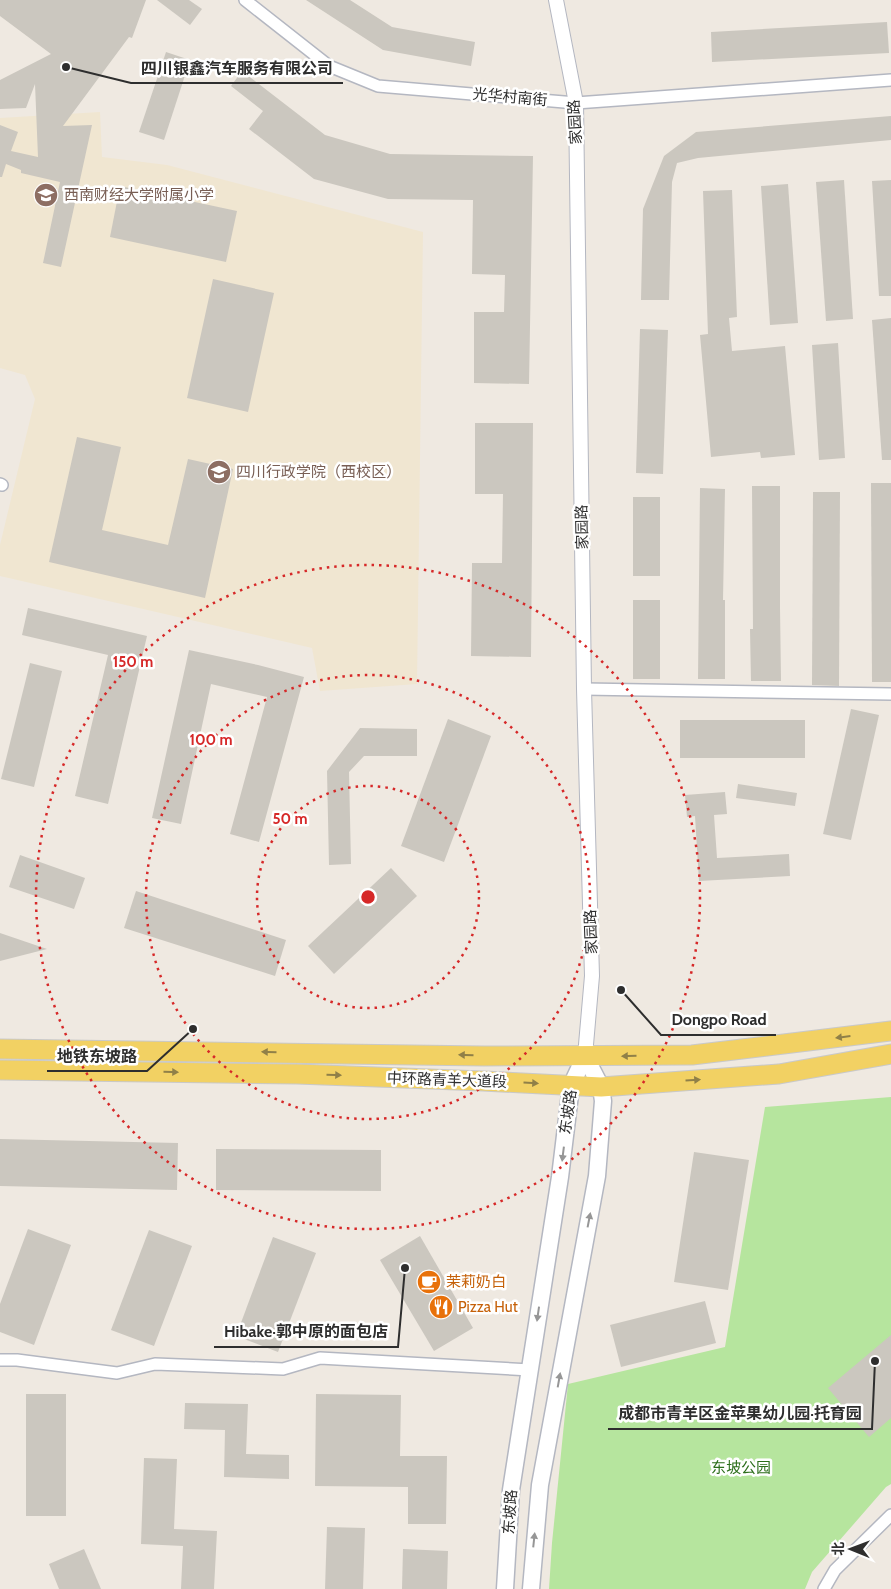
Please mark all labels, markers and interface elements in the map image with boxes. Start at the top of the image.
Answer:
callout: 四川银鑫汽车服务有限公司 [131,52,343,83]
text: 四川银鑫汽车服务有限公司 [141,59,333,78]
street label: 光华村南街 [472,85,548,109]
street label: 家园路 [565,99,585,145]
school or university icon: 西南财经大学附属小学 [33,182,59,208]
place label: 西南财经大学附属小学 [64,186,214,204]
school or university icon: 四川行政学院（西校区） [206,459,232,485]
place label: 四川行政学院（西校区） [236,463,401,481]
street label: 家园路 [573,504,591,550]
text: 150 m [113,653,153,671]
text: 100 m [189,731,233,749]
text: 50 m [272,810,308,828]
centre of rings [359,888,377,906]
street label: 家园路 [581,909,601,955]
callout: Dongpo Road [661,1004,776,1035]
text: Dongpo Road [671,1010,767,1029]
one-way arrow [834,1033,850,1041]
callout: 地铁东坡路 [47,1040,147,1071]
text: 地铁东坡路 [57,1047,137,1066]
one-way arrow [260,1048,276,1056]
one-way arrow [458,1051,474,1059]
one-way arrow [620,1052,636,1060]
one-way arrow [163,1068,179,1076]
street label: 中环路青羊大道段 [387,1069,507,1091]
one-way arrow [326,1072,342,1080]
one-way arrow [685,1076,701,1084]
one-way arrow [523,1080,539,1088]
street label: 东坡路 [556,1088,580,1136]
one-way arrow [559,1146,567,1162]
one-way arrow [585,1212,593,1228]
cafe icon: 茉莉奶白 [416,1269,442,1295]
place label: 茉莉奶白 [446,1273,506,1291]
restaurant icon: Pizza Hut [428,1294,454,1320]
place label: Pizza Hut [458,1298,518,1316]
one-way arrow [534,1307,542,1323]
callout: Hibake·郭中原的面包店 [214,1316,398,1347]
text: Hibake·郭中原的面包店 [224,1322,388,1341]
one-way arrow [555,1372,563,1388]
callout: 成都市青羊区金苹果幼儿园·托育园 [608,1398,872,1429]
text: 成都市青羊区金苹果幼儿园·托育园 [618,1404,862,1423]
park label: 东坡公园 [711,1459,771,1477]
street label: 东坡路 [499,1489,521,1535]
north arrow [826,1524,876,1574]
one-way arrow [530,1532,538,1548]
text: 北 [829,1542,847,1556]

